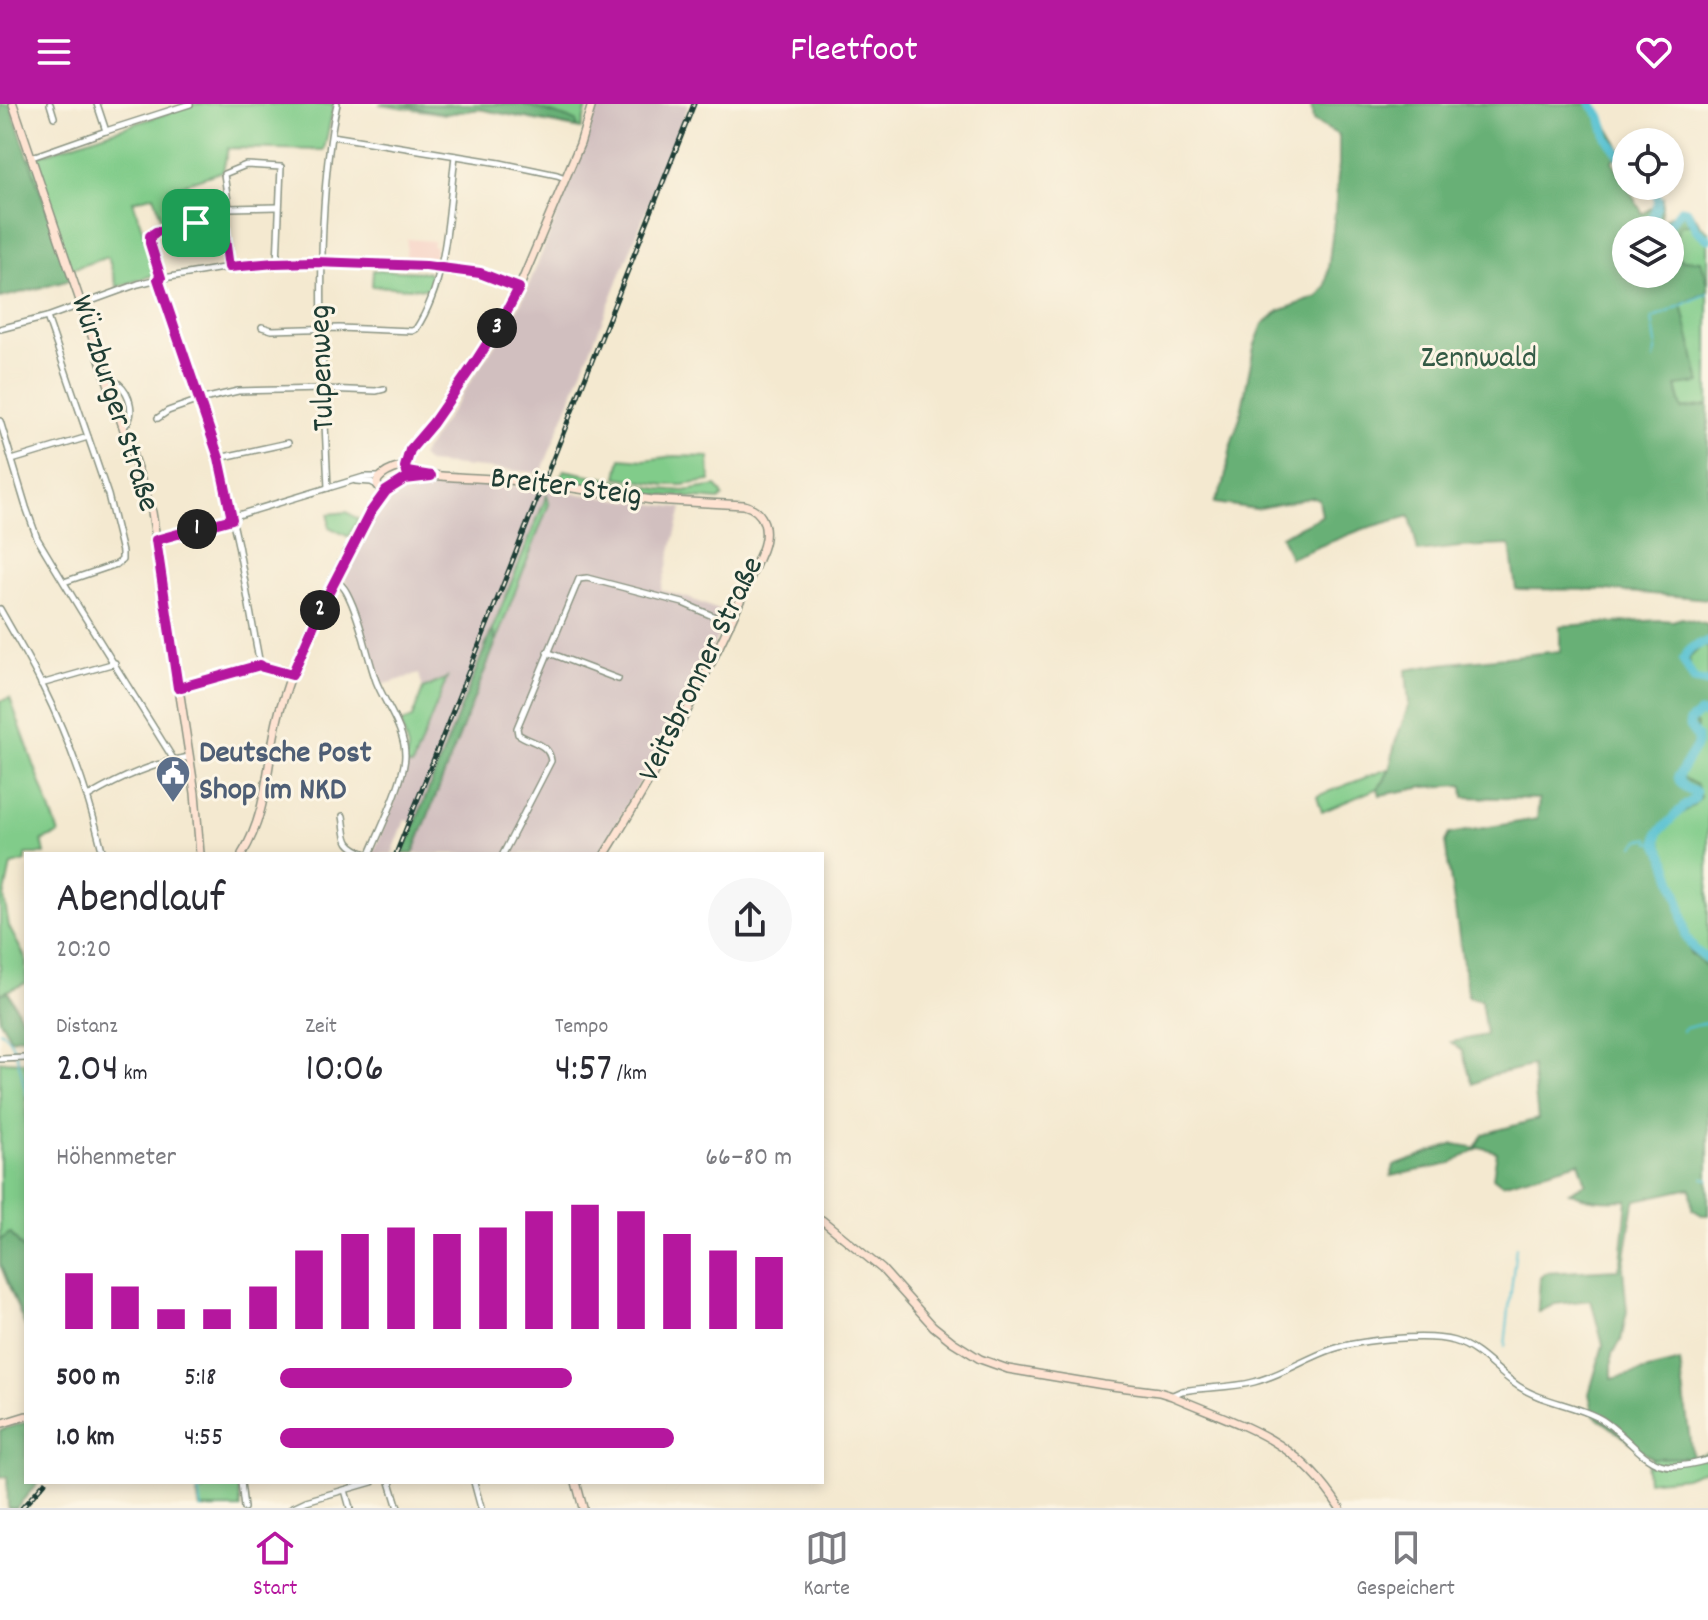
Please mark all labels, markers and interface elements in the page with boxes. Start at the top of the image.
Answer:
text: Fleetfoot [790,26,918,78]
icon: menu [32,30,76,74]
icon: heart [1632,30,1676,74]
map controls [1612,128,1684,288]
button: locate [1612,128,1684,200]
pin [162,189,230,257]
icon: arrive [174,201,218,245]
button: layers [1612,216,1684,288]
street label: Würzburger Straße [56,290,170,518]
street label: Tulpenweg [299,304,349,432]
pin: 3 [477,308,517,348]
text: 3 [492,312,502,343]
park label: Zennwald [1421,337,1537,383]
street label: Breiter Steig [488,457,644,521]
pin: 1 [177,509,217,549]
text: 1 [195,513,199,544]
street label: Veitsbronner Straße [629,550,777,790]
pin: 2 [300,590,340,630]
text: 2 [315,594,325,625]
place label: Deutsche Post Shop im NKD [199,732,372,815]
public building icon: Deutsche Post Shop im NKD [154,754,192,804]
text: Abendlauf [56,870,225,933]
button: share [708,878,792,962]
text: 20:20 [56,932,111,969]
text: Distanz [56,1012,118,1043]
text: Zeit [305,1012,337,1043]
text: Tempo [555,1012,608,1043]
text: 2.04 [56,1043,119,1100]
text: 10:06 [305,1043,384,1100]
text: 4:57 [555,1043,612,1100]
text: km [119,1059,148,1090]
text: /km [612,1059,647,1090]
text: Höhenmeter [56,1140,176,1177]
text: 66–80 m [705,1140,792,1177]
text: 500 m [56,1360,120,1397]
text: 5:18 [184,1360,216,1397]
text: 1.0 km [56,1420,115,1457]
text: 4:55 [184,1420,223,1457]
tab: Start [253,1526,297,1605]
tab: Karte [804,1526,850,1605]
tab: Gespeichert [1356,1526,1455,1605]

